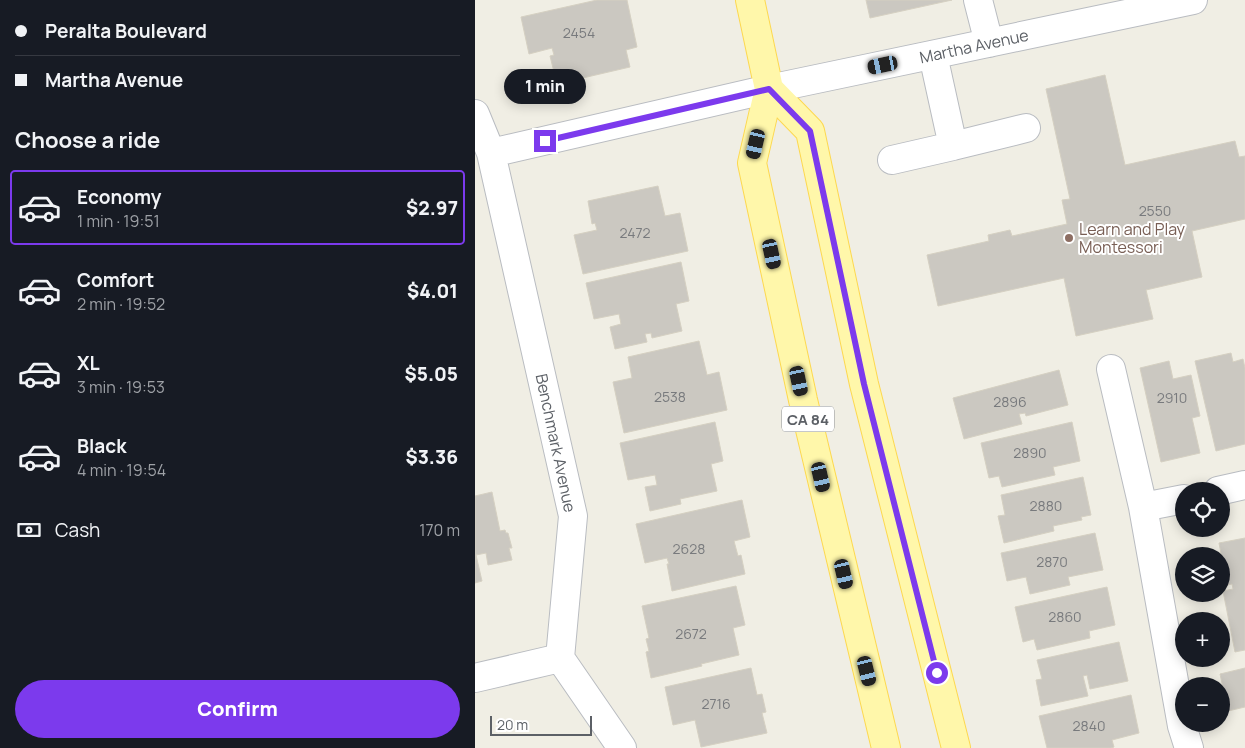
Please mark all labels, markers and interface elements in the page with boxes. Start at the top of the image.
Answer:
text: Peralta Boulevard [45,18,207,44]
house number: 2454 [563,23,595,42]
street label: Martha Avenue [917,24,1031,68]
car [866,55,899,75]
text: Martha Avenue [45,67,183,93]
callout: 1 min [504,68,586,104]
text: 1 min [525,75,565,97]
text: Choose a ride [15,125,160,155]
car [745,128,766,160]
route end [534,130,556,152]
text: Economy [77,184,161,210]
icon: car [17,185,62,230]
text: $2.97 [406,195,458,221]
house number: 2550 [1139,201,1171,220]
text: 1 min · 19:51 [77,210,160,232]
place label: Learn and Play Montessori [1079,218,1186,258]
house number: 2472 [620,223,650,242]
marker: Learn and Play Montessori [1063,232,1075,244]
car [761,238,782,270]
text: Comfort [77,267,154,293]
icon: car [17,268,62,313]
text: $4.01 [407,278,458,304]
text: 2 min · 19:52 [77,293,165,315]
text: XL [77,350,100,376]
icon: car [17,351,62,396]
text: $5.05 [405,361,458,387]
car [788,365,809,397]
street label: Benchmark Avenue [531,372,581,514]
text: 3 min · 19:53 [77,376,165,398]
house number: 2538 [654,387,686,406]
house number: 2910 [1157,388,1187,407]
house number: 2896 [993,392,1027,411]
road number: CA 84 [782,406,834,432]
text: Black [77,433,126,459]
icon: car [17,434,62,479]
house number: 2890 [1013,443,1047,462]
text: $3.36 [405,444,458,470]
text: 4 min · 19:54 [77,459,166,481]
car [810,461,831,493]
map controls [1175,482,1230,732]
button: locate [1175,482,1230,537]
house number: 2880 [1030,496,1062,515]
icon: cash [15,516,43,544]
text: Cash [55,517,100,543]
text: 170 m [419,519,460,541]
house number: 2628 [673,539,705,558]
button: layers [1175,547,1230,602]
house number: 2870 [1036,552,1068,571]
car [833,558,854,590]
house number: 2860 [1048,607,1082,626]
button: + [1175,612,1230,667]
house number: 2672 [675,624,707,643]
car [856,655,877,687]
route start [926,662,948,684]
button: − [1175,677,1230,732]
button: Confirm [15,680,460,738]
house number: 2716 [701,694,731,713]
scale bar [490,713,593,736]
text: 20 m [497,715,528,734]
house number: 2840 [1073,716,1105,735]

